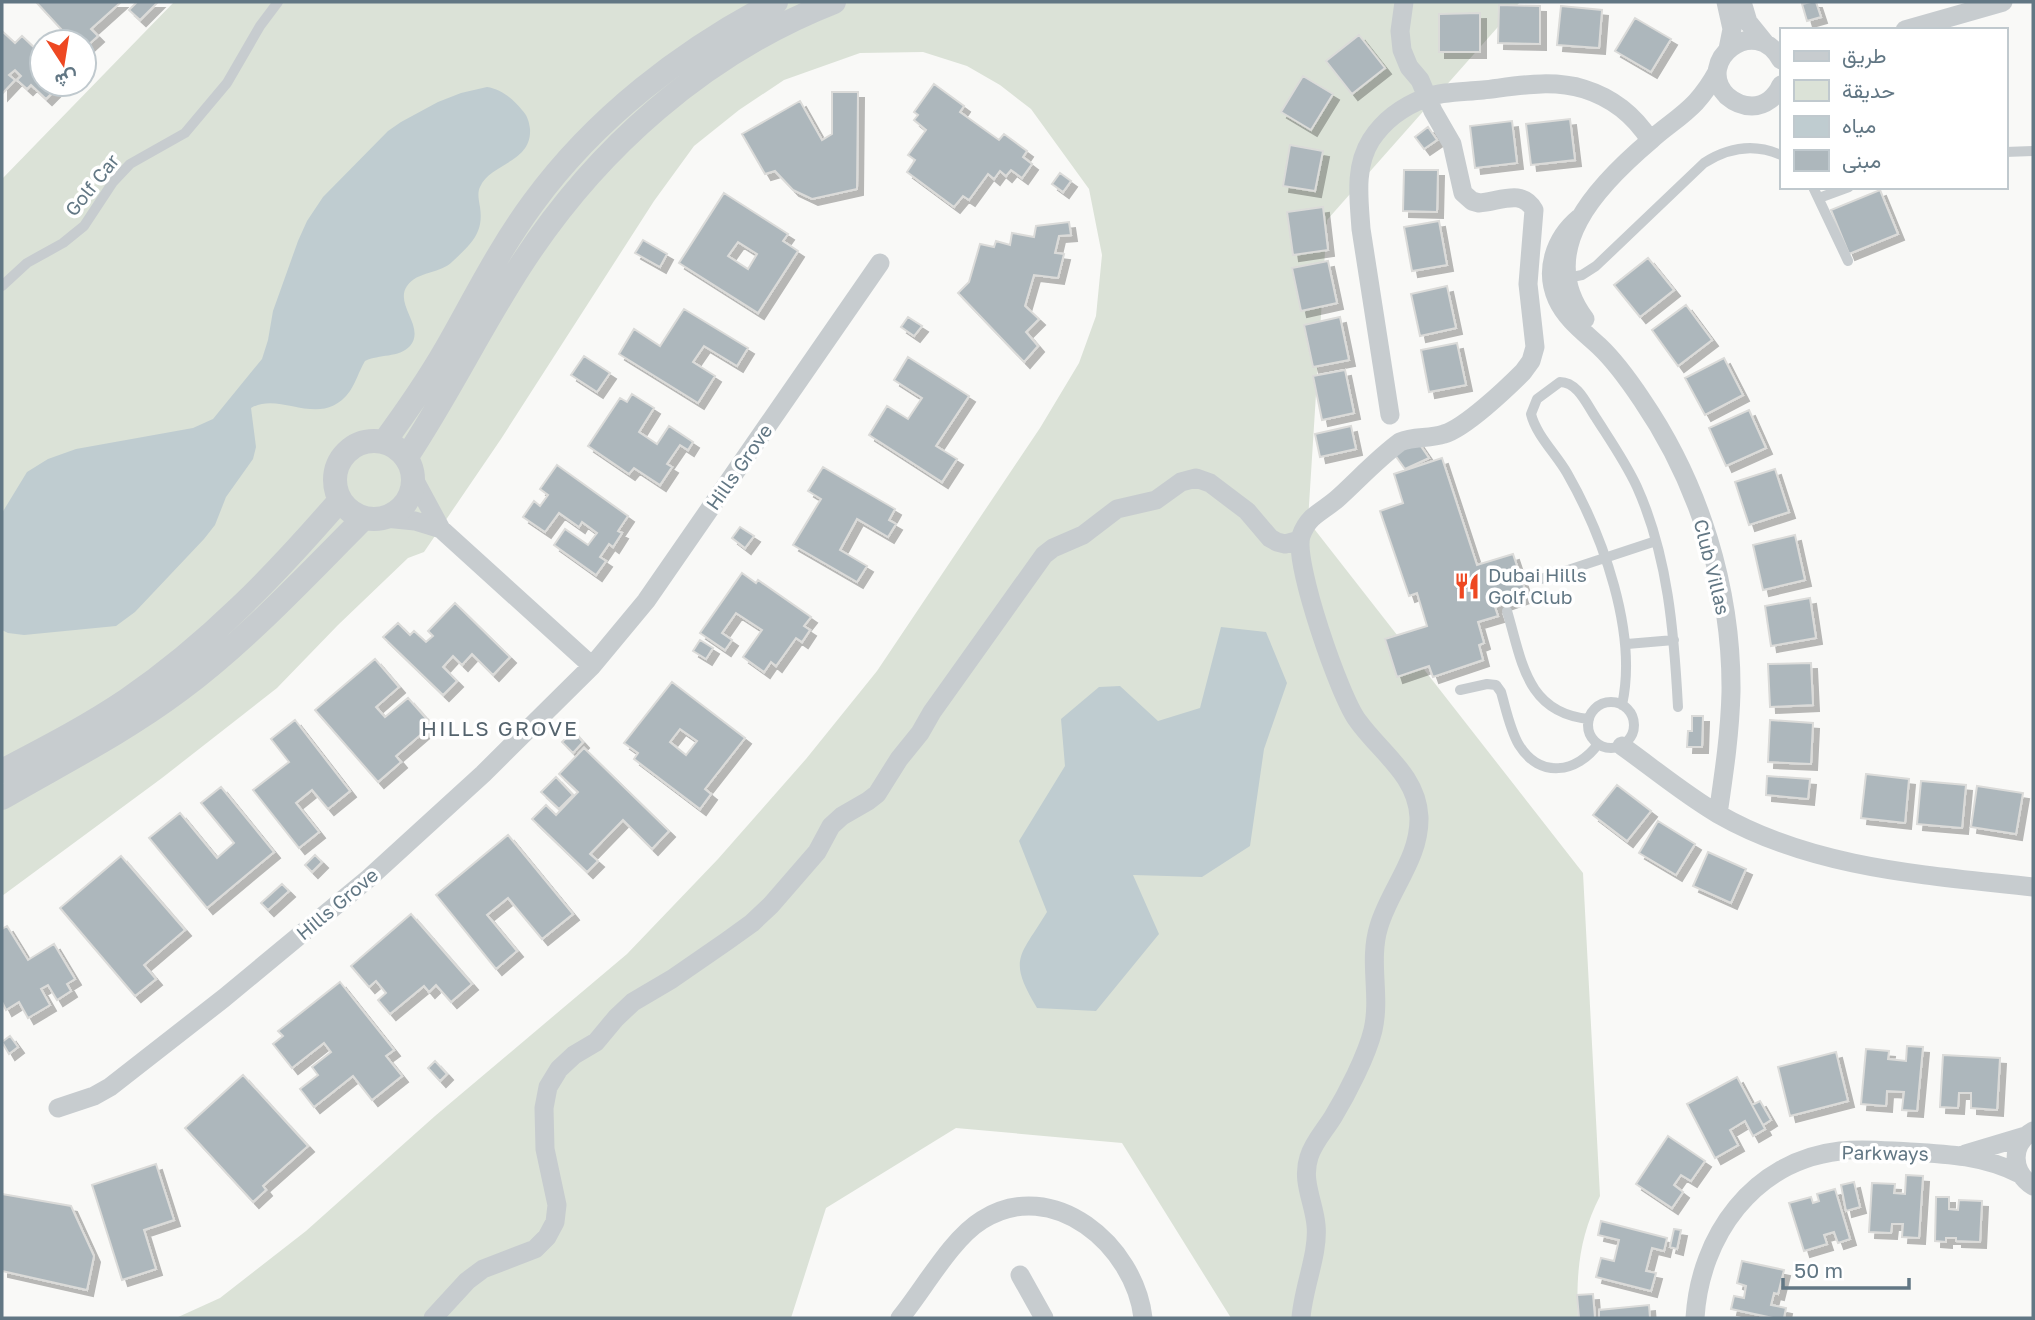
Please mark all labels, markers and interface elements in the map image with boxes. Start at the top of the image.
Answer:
north arrow [28,28,98,98]
legend [1780,28,2007,189]
text: طريق [1842,42,1887,69]
text: ش [53,66,80,94]
text: حديقة [1842,77,1895,103]
text: مياه [1842,112,1876,138]
text: مبنى [1842,147,1881,173]
street label: Golf Car [60,149,124,220]
street label: Hills Grove [701,419,777,514]
street label: Club Villas [1690,517,1735,617]
place label: Dubai Hills Golf Club [1488,563,1587,608]
restaurant icon: Dubai Hills Golf Club [1452,571,1482,601]
district label: HILLS GROVE [421,715,579,741]
street label: Hills Grove [291,863,382,944]
street label: Parkways [1841,1140,1929,1165]
scale bar [1783,1246,1909,1290]
text: 50 m [1794,1257,1843,1283]

